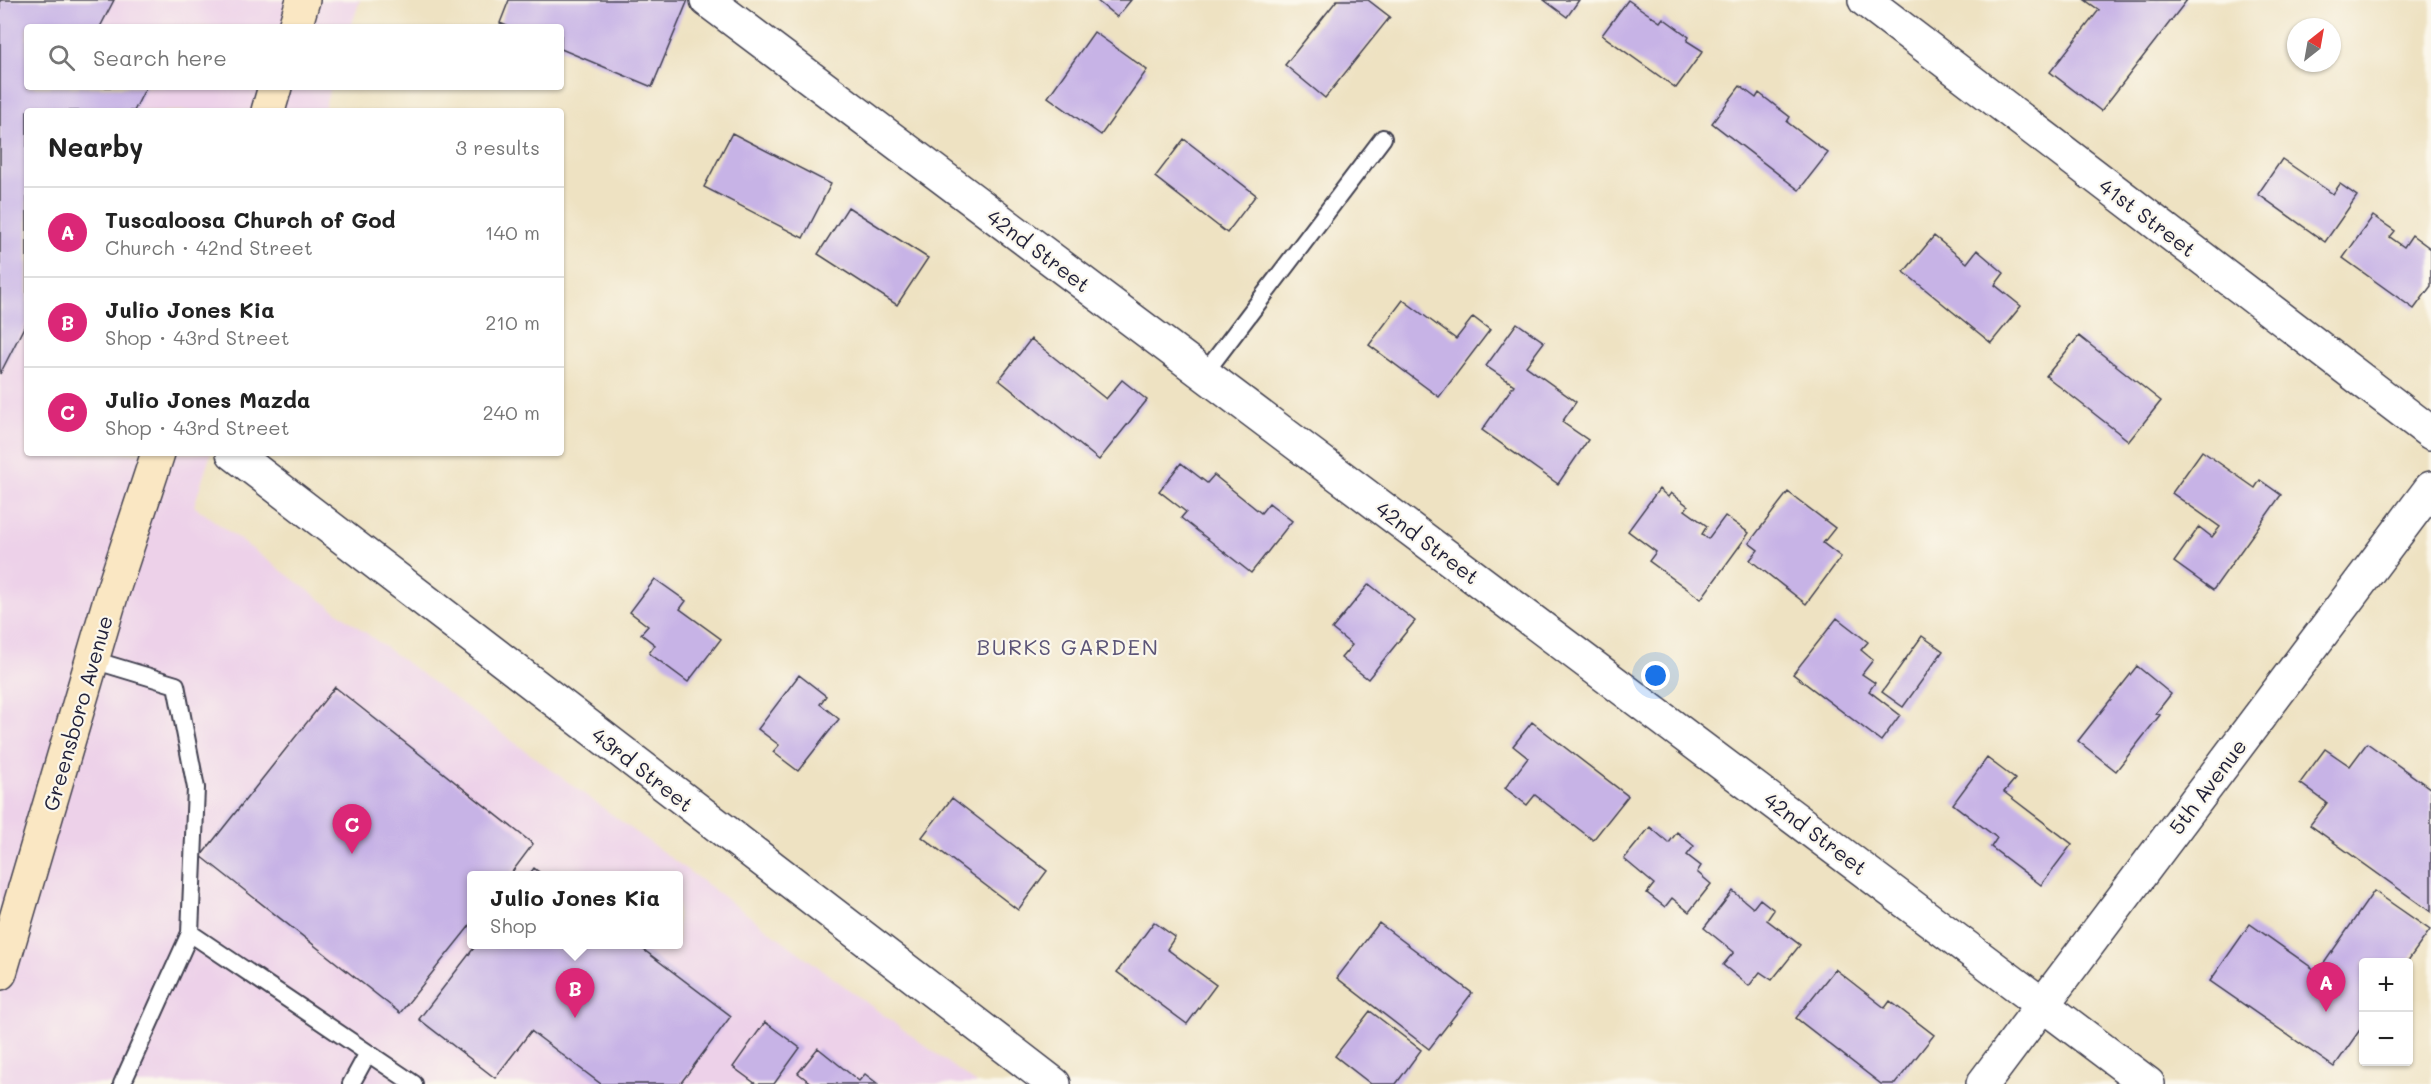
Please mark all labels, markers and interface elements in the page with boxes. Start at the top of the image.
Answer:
north arrow [2287,18,2341,72]
search box [24,24,564,90]
icon: search [45,41,78,74]
text: Search here [93,43,227,72]
text: Nearby [48,130,143,164]
text: 3 results [455,134,540,160]
street label: 41st Street [2094,172,2202,262]
street label: 42nd Street [982,202,1096,298]
text: Tuscaloosa Church of God [105,205,395,234]
text: A [61,219,74,245]
text: 140 m [485,219,540,245]
text: Church · 42nd Street [105,234,313,260]
text: Julio Jones Kia [105,295,275,324]
text: B [61,309,74,335]
text: 210 m [485,309,540,335]
text: Shop · 43rd Street [105,324,290,350]
text: Julio Jones Mazda [105,385,311,414]
text: C [60,399,75,425]
text: 240 m [482,399,540,425]
text: Shop · 43rd Street [105,414,290,440]
street label: 42nd Street [1371,494,1485,590]
street label: Greensboro Avenue [36,612,118,814]
district label: BURKS GARDEN [977,632,1159,661]
your location [1641,661,1670,690]
street label: 43rd Street [587,721,699,817]
street label: 5th Avenue [2162,733,2252,839]
street label: 42nd Street [1759,785,1873,881]
pin: C [332,804,372,854]
popup [467,871,683,949]
text: Julio Jones Kia [490,883,660,912]
text: Shop [490,912,537,938]
map controls [2359,958,2413,1066]
button: + [2359,958,2413,1012]
pin: A [2306,962,2346,1012]
pin: B [556,968,594,1018]
button: − [2359,1012,2413,1066]

